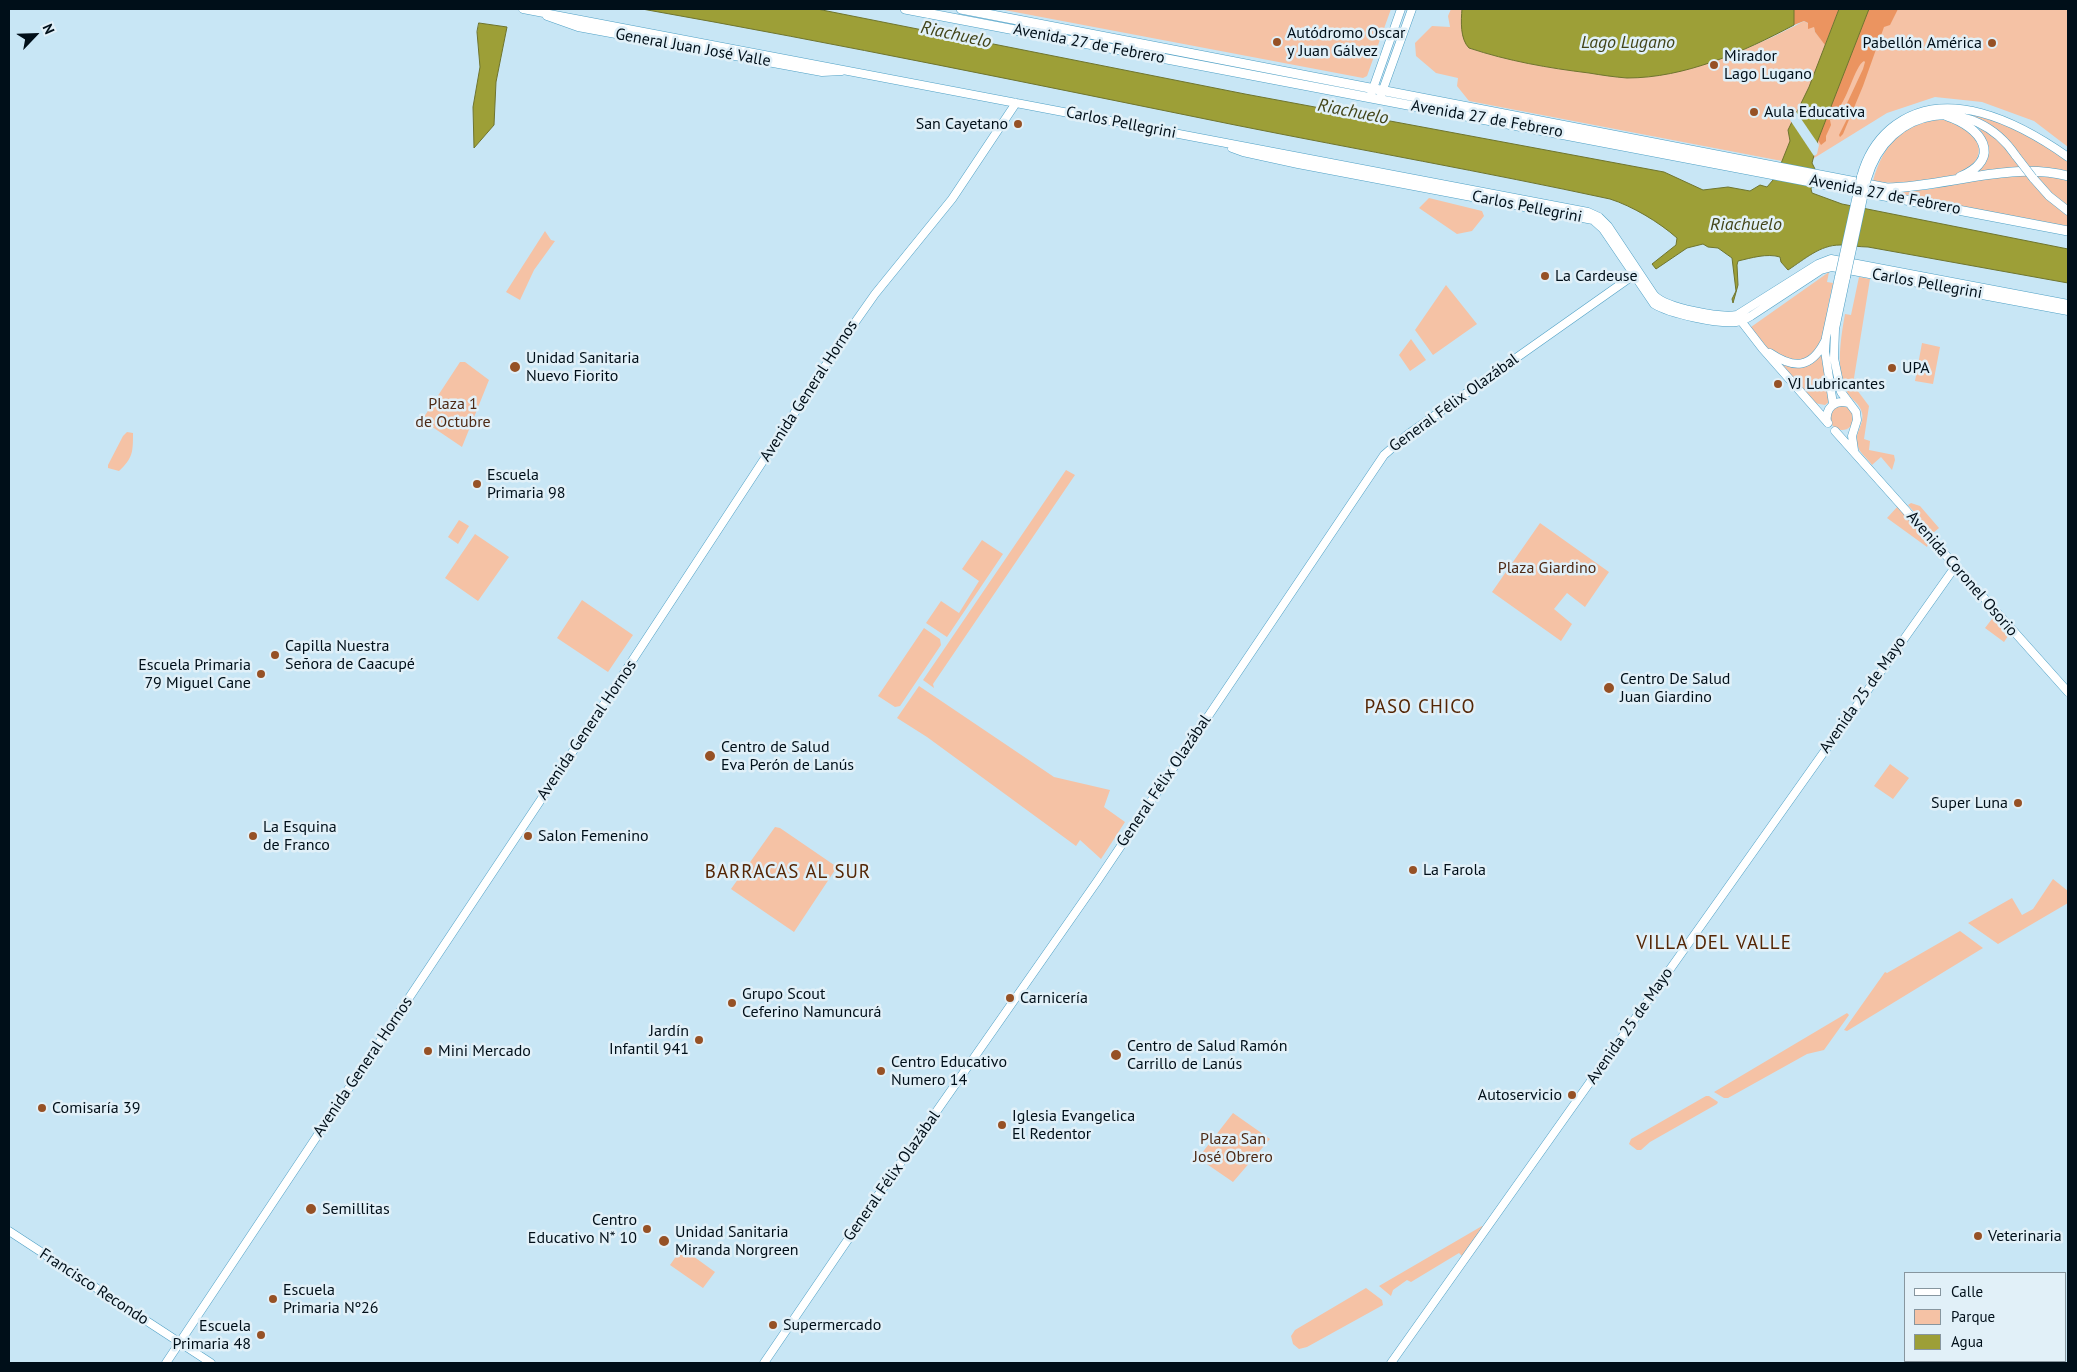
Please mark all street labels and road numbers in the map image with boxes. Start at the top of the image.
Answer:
street label: Avenida 27 de Febrero [1012,20,1166,68]
street label: General Juan José Valle [614,25,772,71]
street label: Avenida 27 de Febrero [1410,96,1564,142]
street label: Carlos Pellegrini [1064,103,1178,143]
street label: Avenida 27 de Febrero [1808,171,1962,219]
street label: Carlos Pellegrini [1470,187,1584,227]
street label: Carlos Pellegrini [1870,265,1984,303]
street label: Avenida General Hornos [756,317,862,465]
street label: General Félix Olazábal [1386,350,1522,456]
street label: Avenida Coronel Osorio [1902,507,2022,641]
street label: Avenida 25 de Mayo [1816,633,1910,757]
street label: Avenida General Hornos [533,657,641,803]
street label: General Félix Olazábal [1113,711,1215,851]
street label: Avenida 25 de Mayo [1583,964,1677,1088]
street label: Avenida General Hornos [309,994,417,1140]
street label: General Félix Olazábal [840,1107,944,1245]
street label: Francisco Recondo [36,1245,152,1329]

